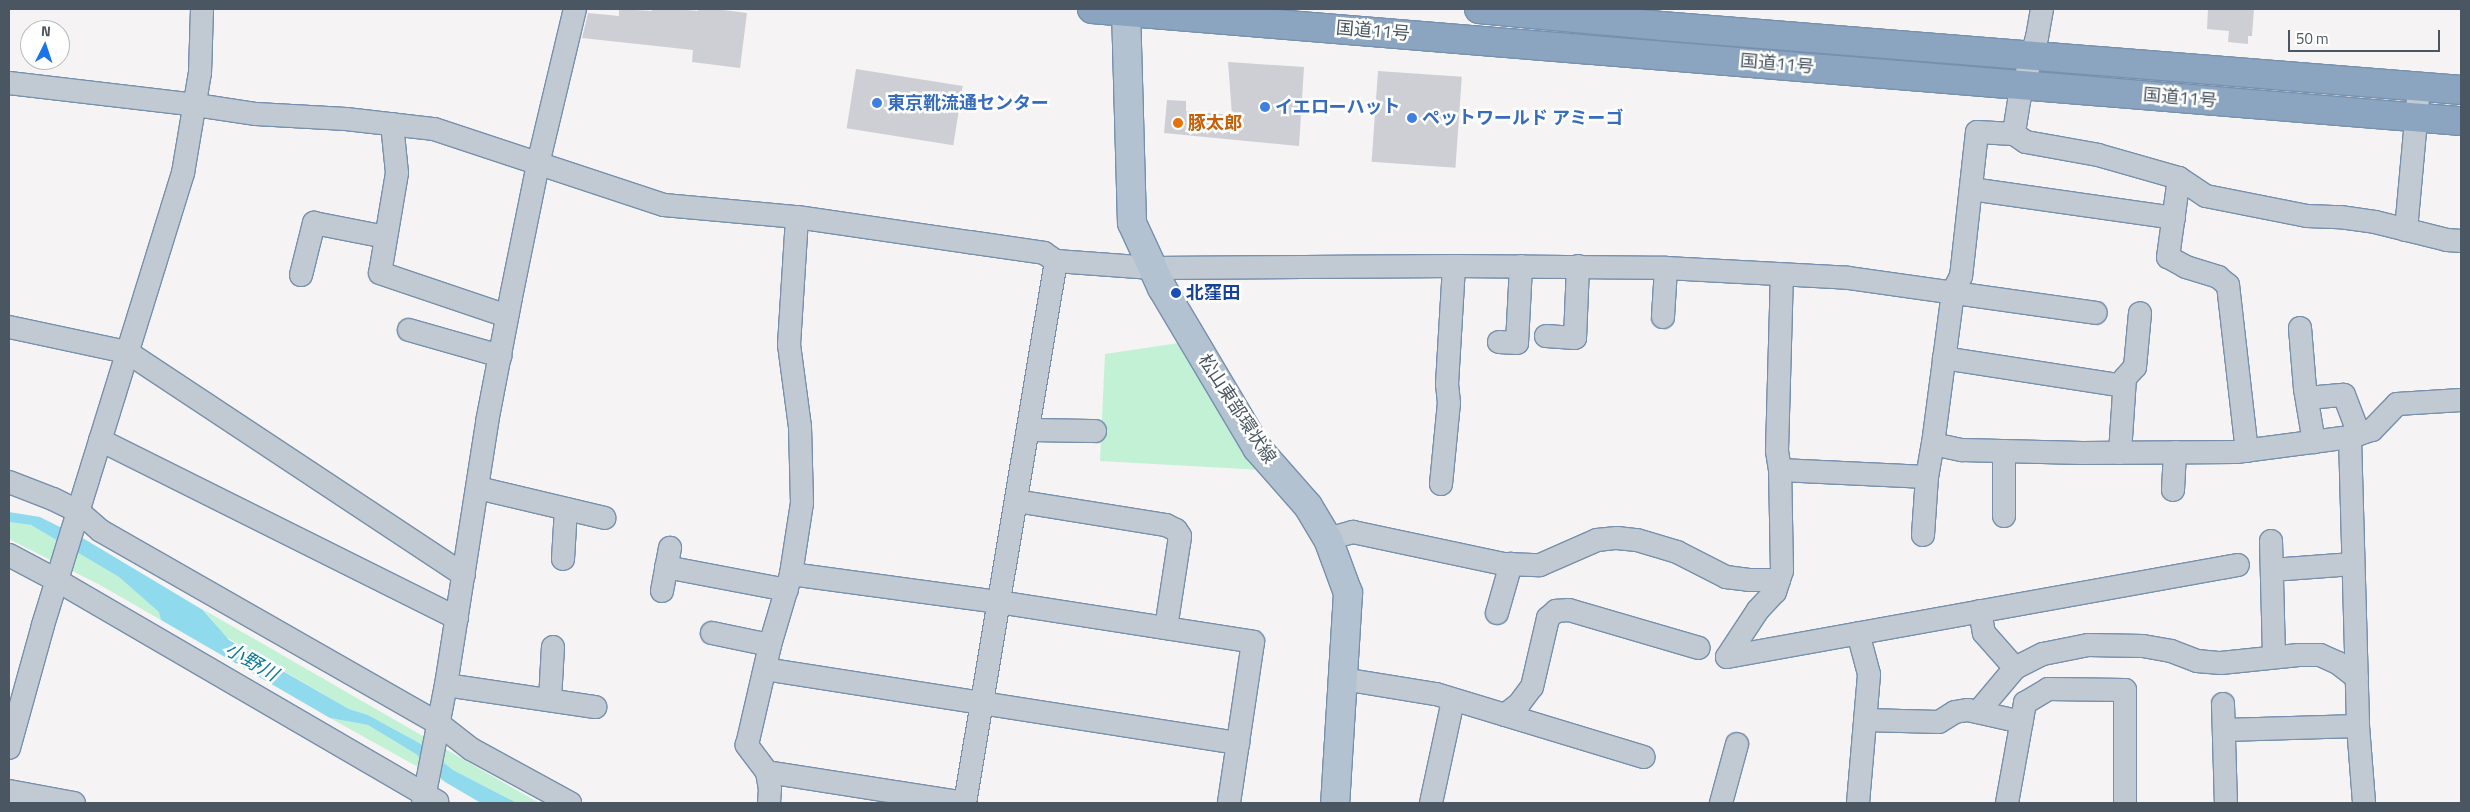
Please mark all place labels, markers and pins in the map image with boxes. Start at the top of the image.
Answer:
place label: 東京靴流通センター [887,92,1049,114]
place label: イエローハット [1275,96,1401,118]
marker: 東京靴流通センター [871,97,883,109]
marker: イエローハット [1259,101,1271,113]
place label: ペットワールド アミーゴ [1422,107,1624,129]
place label: 豚太郎 [1188,112,1242,134]
marker: ペットワールド アミーゴ [1406,112,1418,124]
marker: 豚太郎 [1172,117,1184,129]
place label: 北窪田 [1186,282,1240,304]
marker: 北窪田 [1170,287,1182,299]

